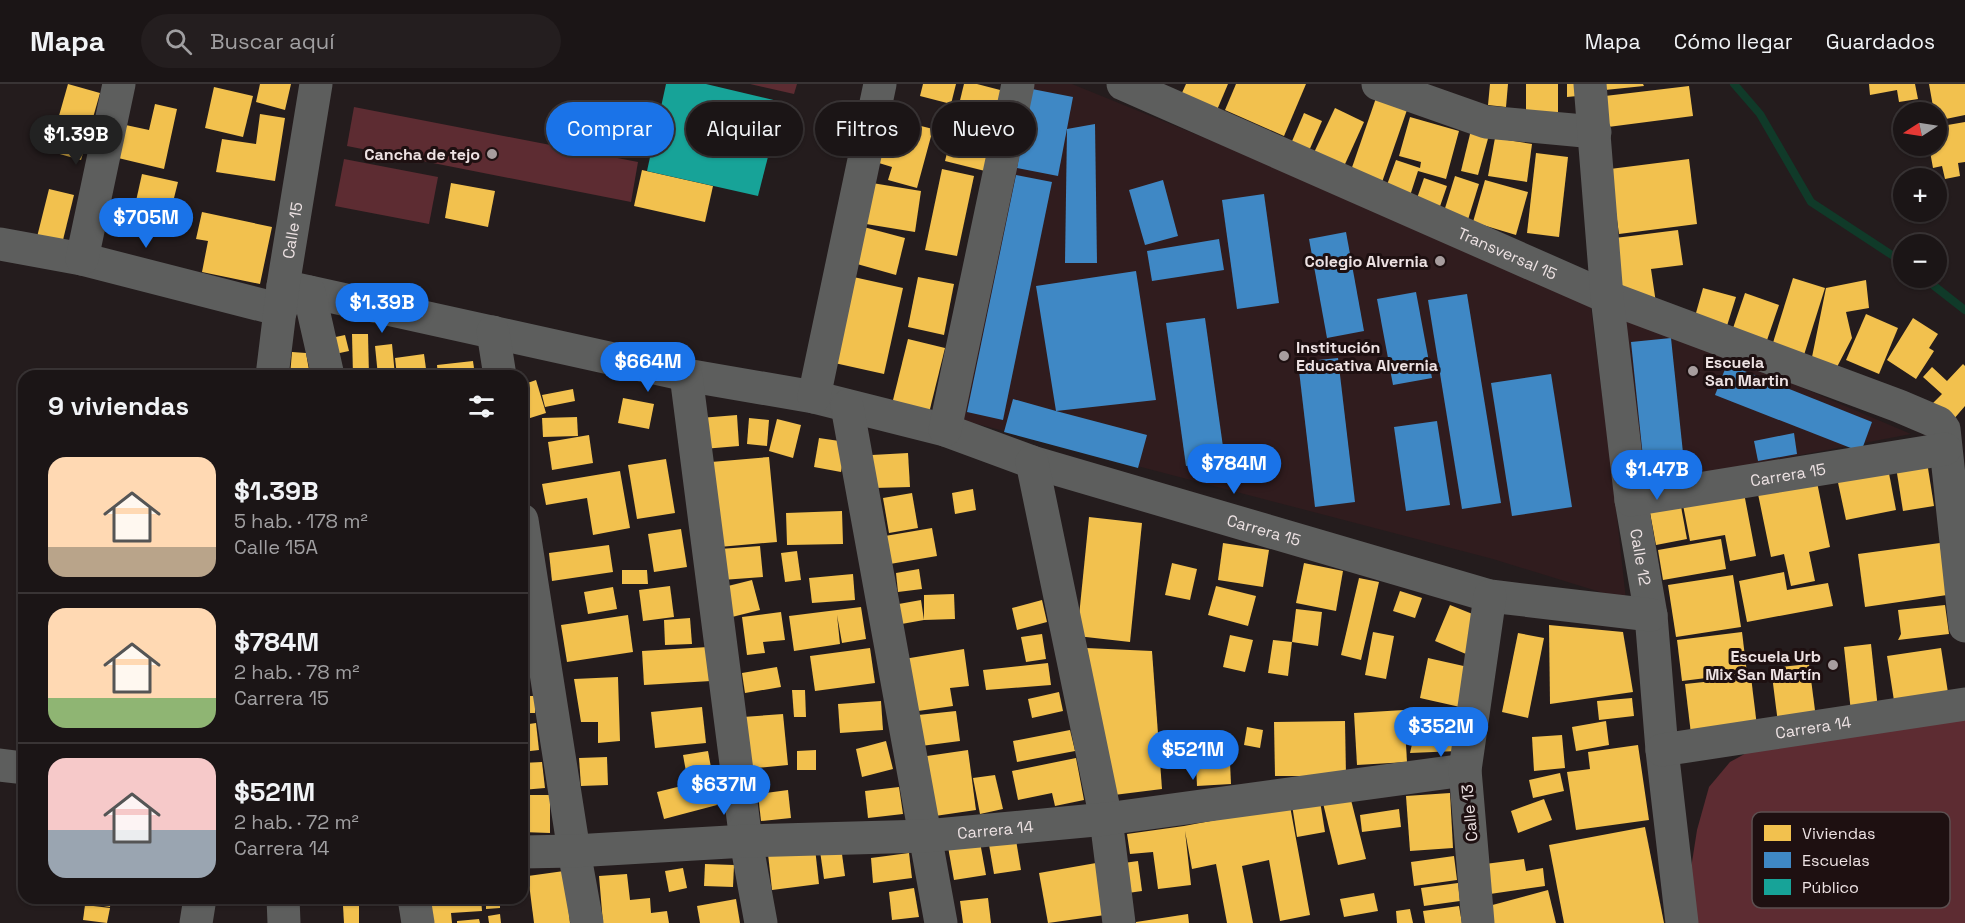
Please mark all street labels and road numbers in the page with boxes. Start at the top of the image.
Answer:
street label: Calle 15 [278,201,308,260]
street label: Transversal 15 [1454,223,1560,285]
street label: Carrera 15 [1749,459,1827,491]
street label: Carrera 15 [1224,510,1303,551]
street label: Calle 12 [1625,527,1656,587]
street label: Carrera 14 [1774,711,1853,744]
street label: Calle 13 [1457,784,1482,842]
street label: Carrera 14 [956,816,1034,844]

